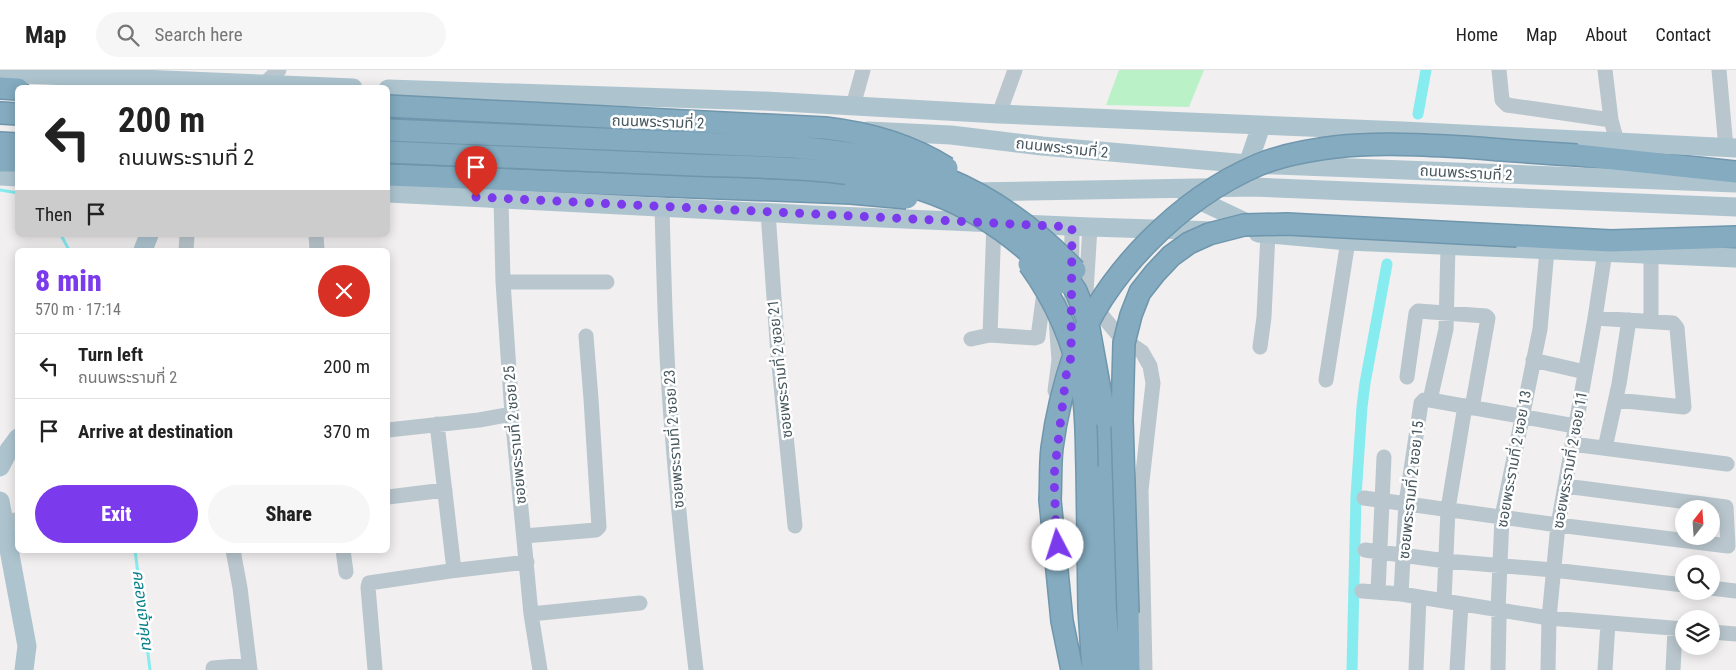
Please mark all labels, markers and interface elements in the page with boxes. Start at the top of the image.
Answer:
search box [96,12,446,57]
text: Map [25,21,66,49]
icon: search [114,21,142,49]
text: Search here [154,23,243,46]
text: Home [1456,24,1498,45]
text: Map [1526,24,1557,45]
text: About [1585,24,1627,45]
text: Contact [1655,24,1711,45]
text: 200 m [118,100,205,141]
icon: left [35,105,100,170]
street label: ถนนพระรามที่ 2 [611,109,705,133]
street label: ถนนพระรามที่ 2 [1015,132,1109,162]
text: ถนนพระรามที่ 2 [118,145,254,170]
pin [455,146,497,197]
icon: arrive [462,153,490,181]
street label: ถนนพระรามที่ 2 [1419,160,1513,184]
icon: arrive [82,200,110,228]
text: Then [35,203,72,226]
text: 8 min [35,263,102,298]
button: close [318,265,370,317]
street label: ซอยพระรามที่ 2 ซอย 21 [762,299,796,439]
text: 570 m · 17:14 [35,300,121,319]
text: Turn left [78,343,143,366]
icon: left [35,352,63,380]
text: 200 m [323,355,370,378]
street label: ซอยพระรามที่ 2 ซอย 25 [498,365,530,505]
text: ถนนพระรามที่ 2 [78,368,177,387]
street label: ซอยพระรามที่ 2 ซอย 23 [658,369,688,509]
street label: ซอยพระรามที่ 2 ซอย 13 [1491,389,1535,529]
street label: ซอยพระรามที่ 2 ซอย 11 [1547,390,1591,530]
icon: arrive [35,417,63,445]
text: Arrive at destination [78,420,233,443]
text: 370 m [323,420,370,443]
street label: ซอยพระรามที่ 2 ซอย 15 [1393,420,1427,560]
button: Exit [35,485,198,543]
button: Share [208,485,370,543]
north arrow [1675,500,1720,545]
map controls [1675,500,1720,655]
position arrow [1031,518,1083,570]
button: search [1675,555,1720,600]
water label: คลองเจ้าคุณ [128,569,158,653]
button: layers [1675,610,1720,655]

